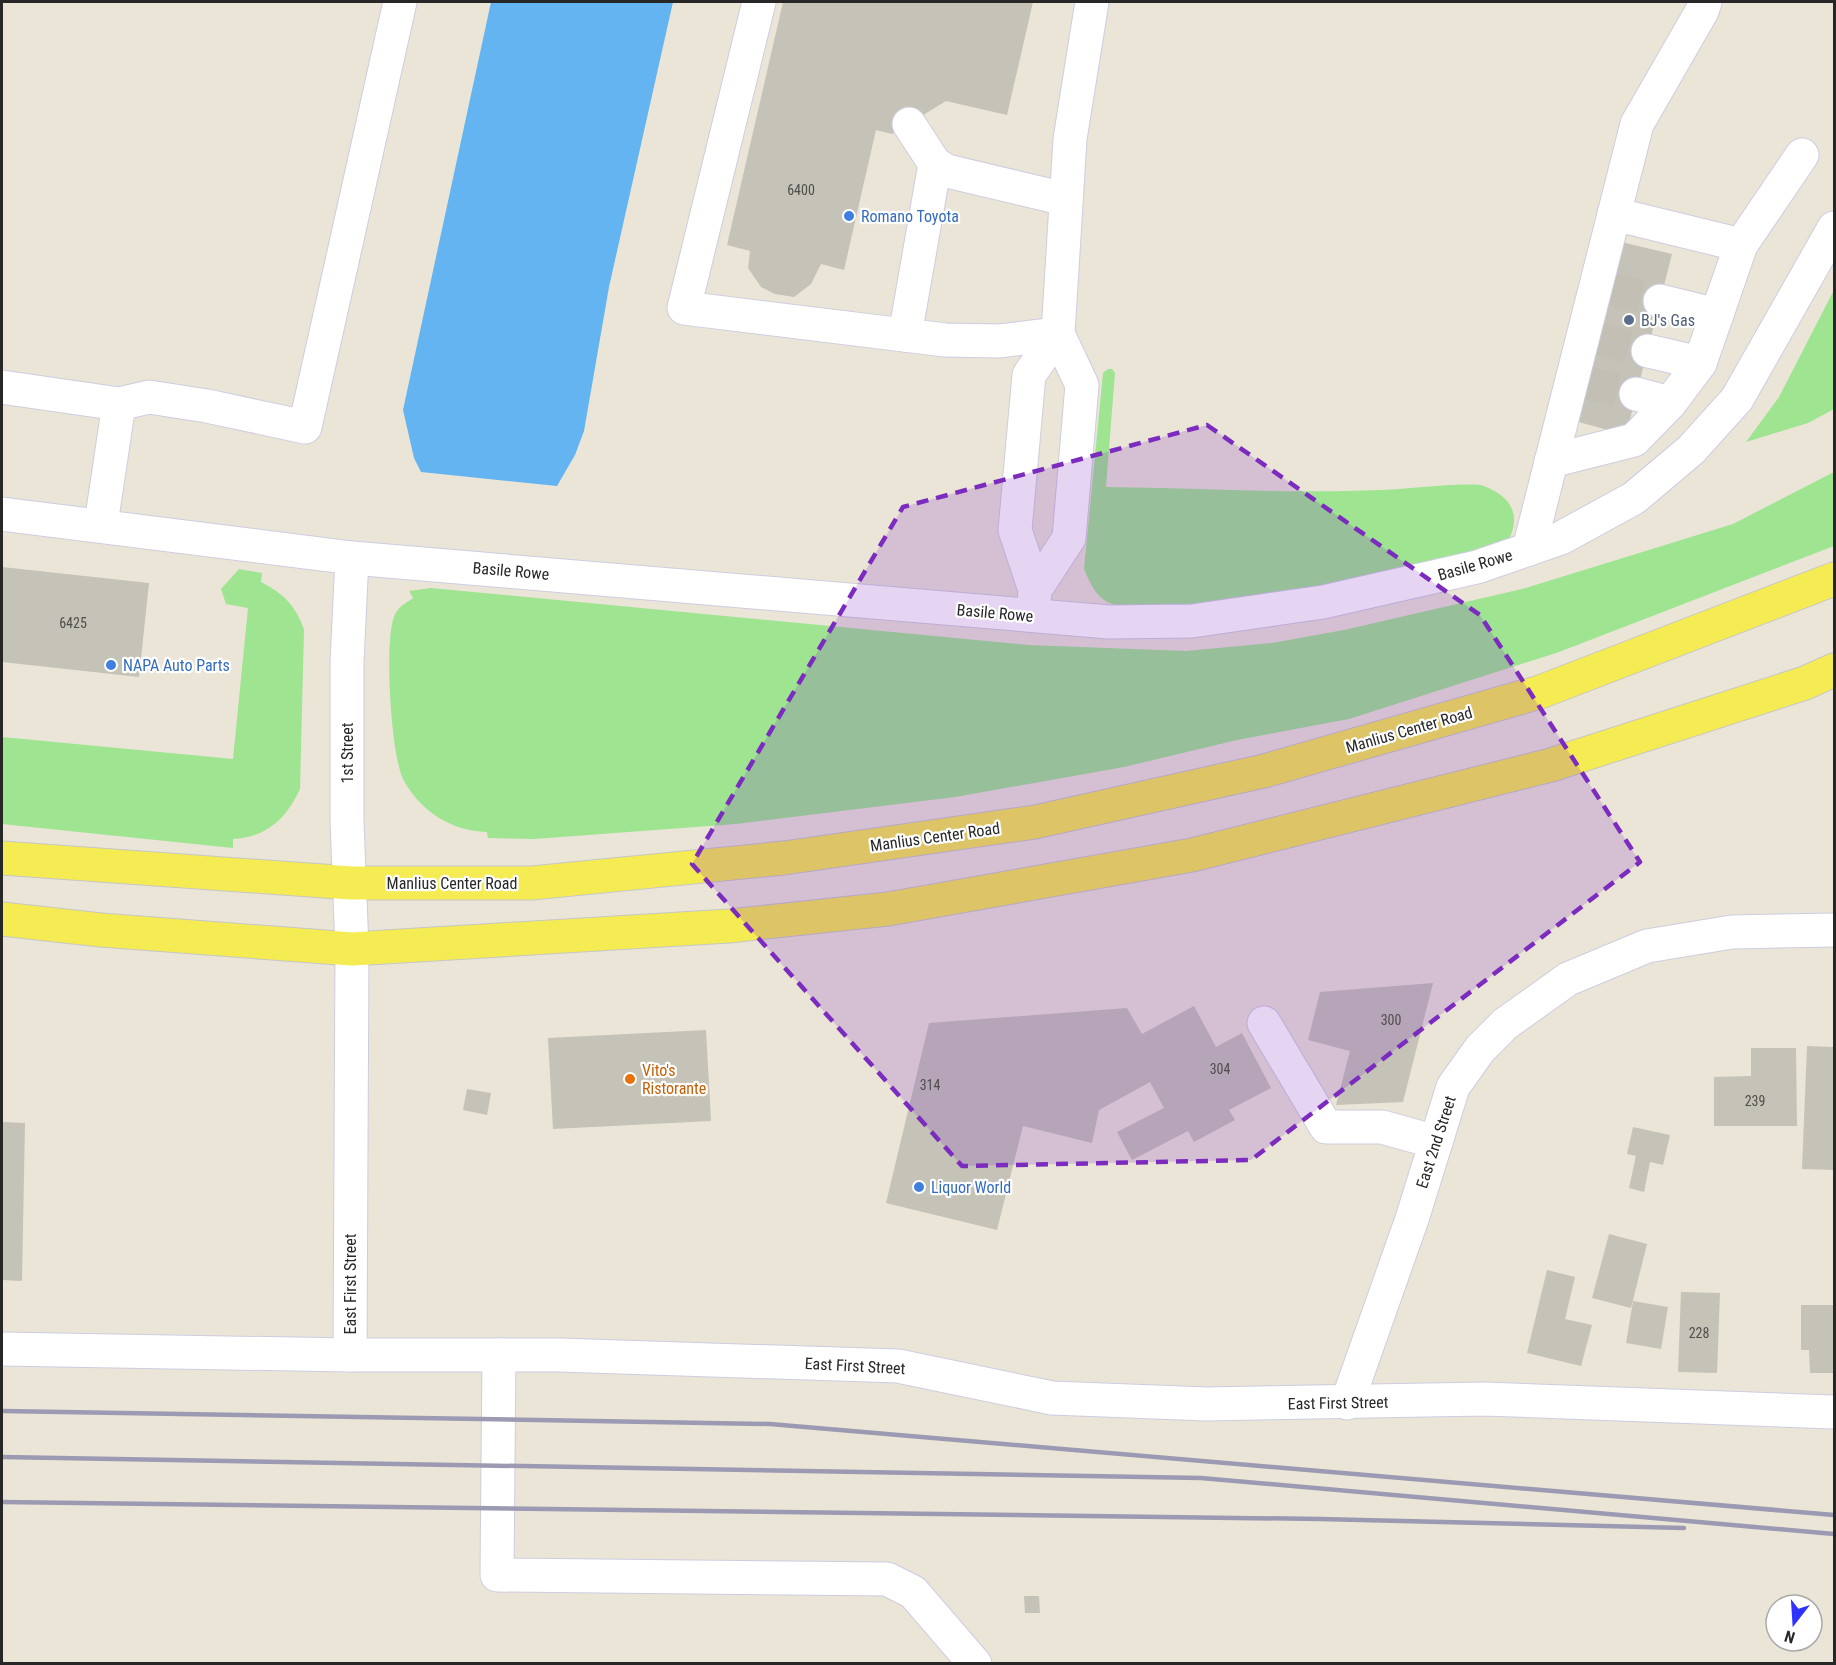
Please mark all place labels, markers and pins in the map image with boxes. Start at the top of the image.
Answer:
place label: Romano Toyota [861,207,959,226]
marker: Romano Toyota [842,209,856,223]
place label: BJ's Gas [1641,311,1695,330]
marker: BJ's Gas [1622,313,1636,327]
place label: NAPA Auto Parts [123,656,230,675]
marker: NAPA Auto Parts [104,658,118,672]
place label: Vito's Ristorante [642,1061,706,1098]
marker: Vito's Ristorante [623,1072,637,1086]
place label: Liquor World [931,1178,1011,1197]
marker: Liquor World [912,1180,926,1194]

